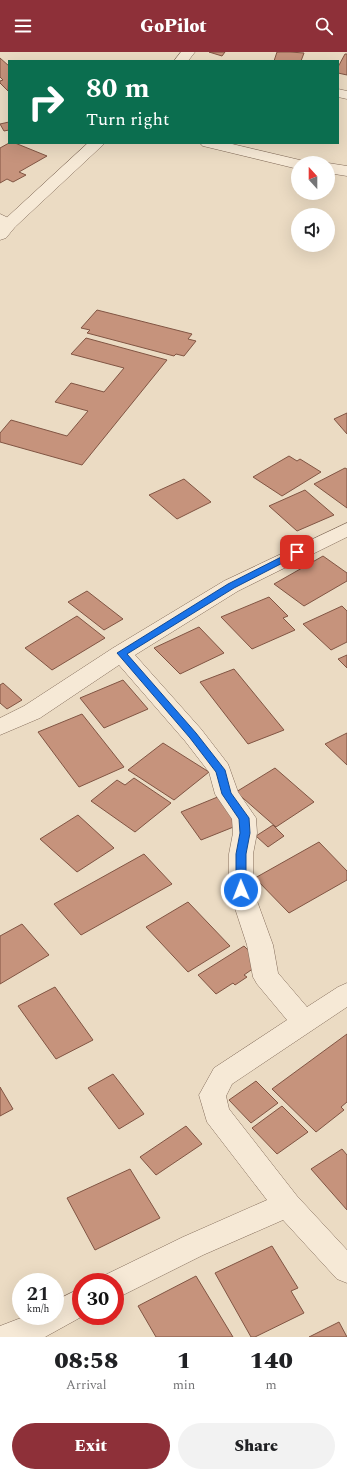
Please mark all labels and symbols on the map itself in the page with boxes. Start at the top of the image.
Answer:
north arrow [291,156,335,200]
pin [280,535,314,569]
position arrow [220,869,262,911]
speed limit sign: 30 [72,1273,124,1325]

